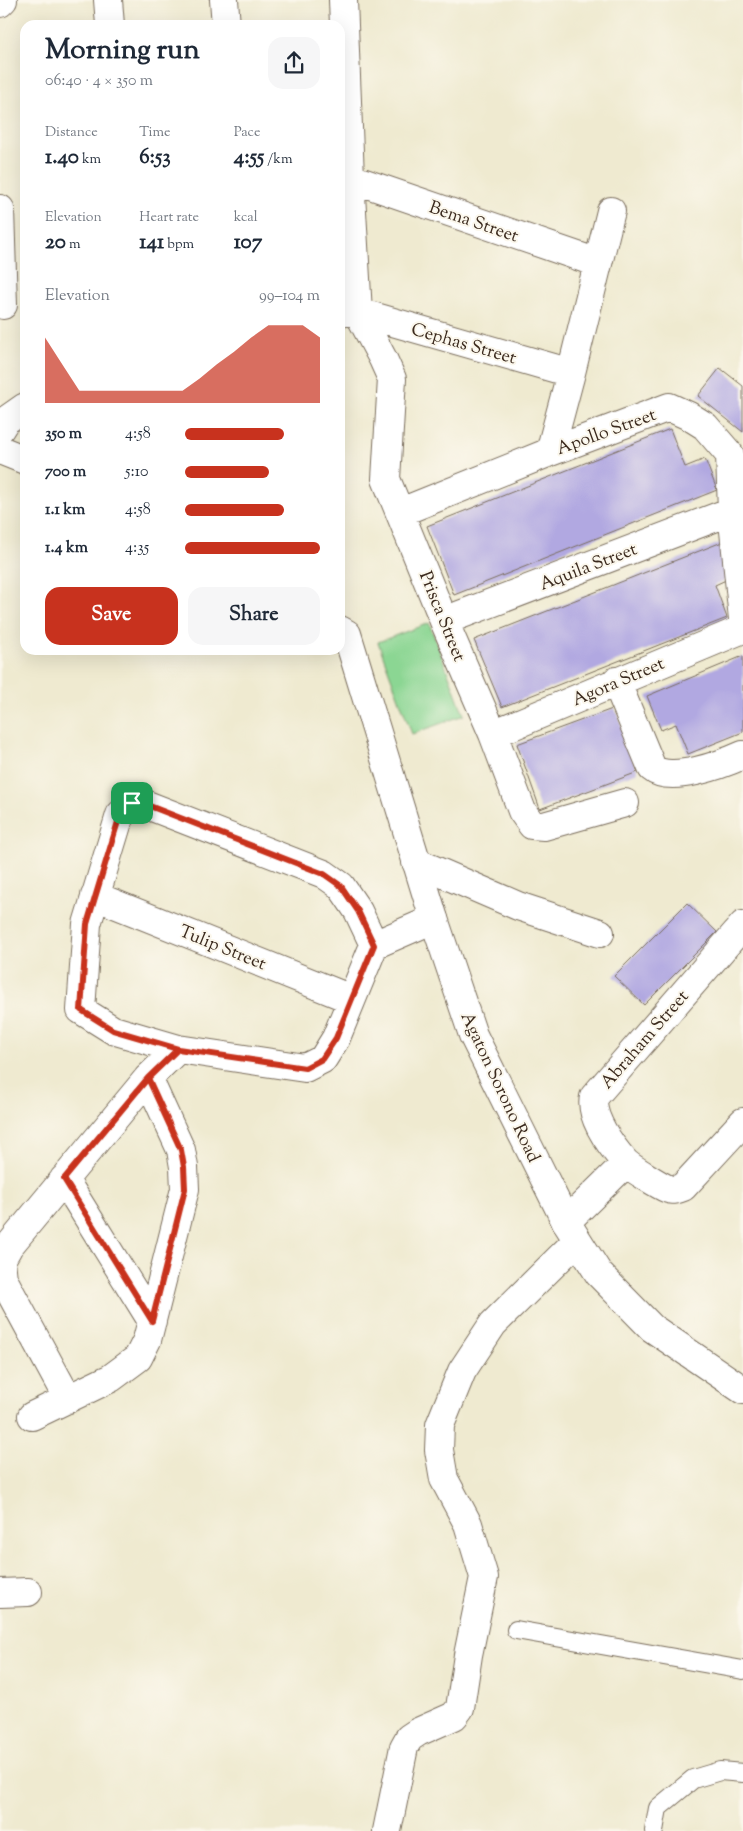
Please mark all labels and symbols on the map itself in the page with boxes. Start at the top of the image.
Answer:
street label: Bema Street [425,195,522,250]
street label: Cephas Street [408,317,519,372]
street label: Apollo Street [553,403,660,463]
street label: Aquila Street [536,537,641,598]
street label: Prisca Street [411,568,471,666]
street label: Agora Street [569,652,669,714]
pin [111,782,153,824]
street label: Tulip Street [175,920,270,978]
street label: Abraham Street [595,985,696,1095]
street label: Agaton Sorono Road [453,1008,545,1167]

